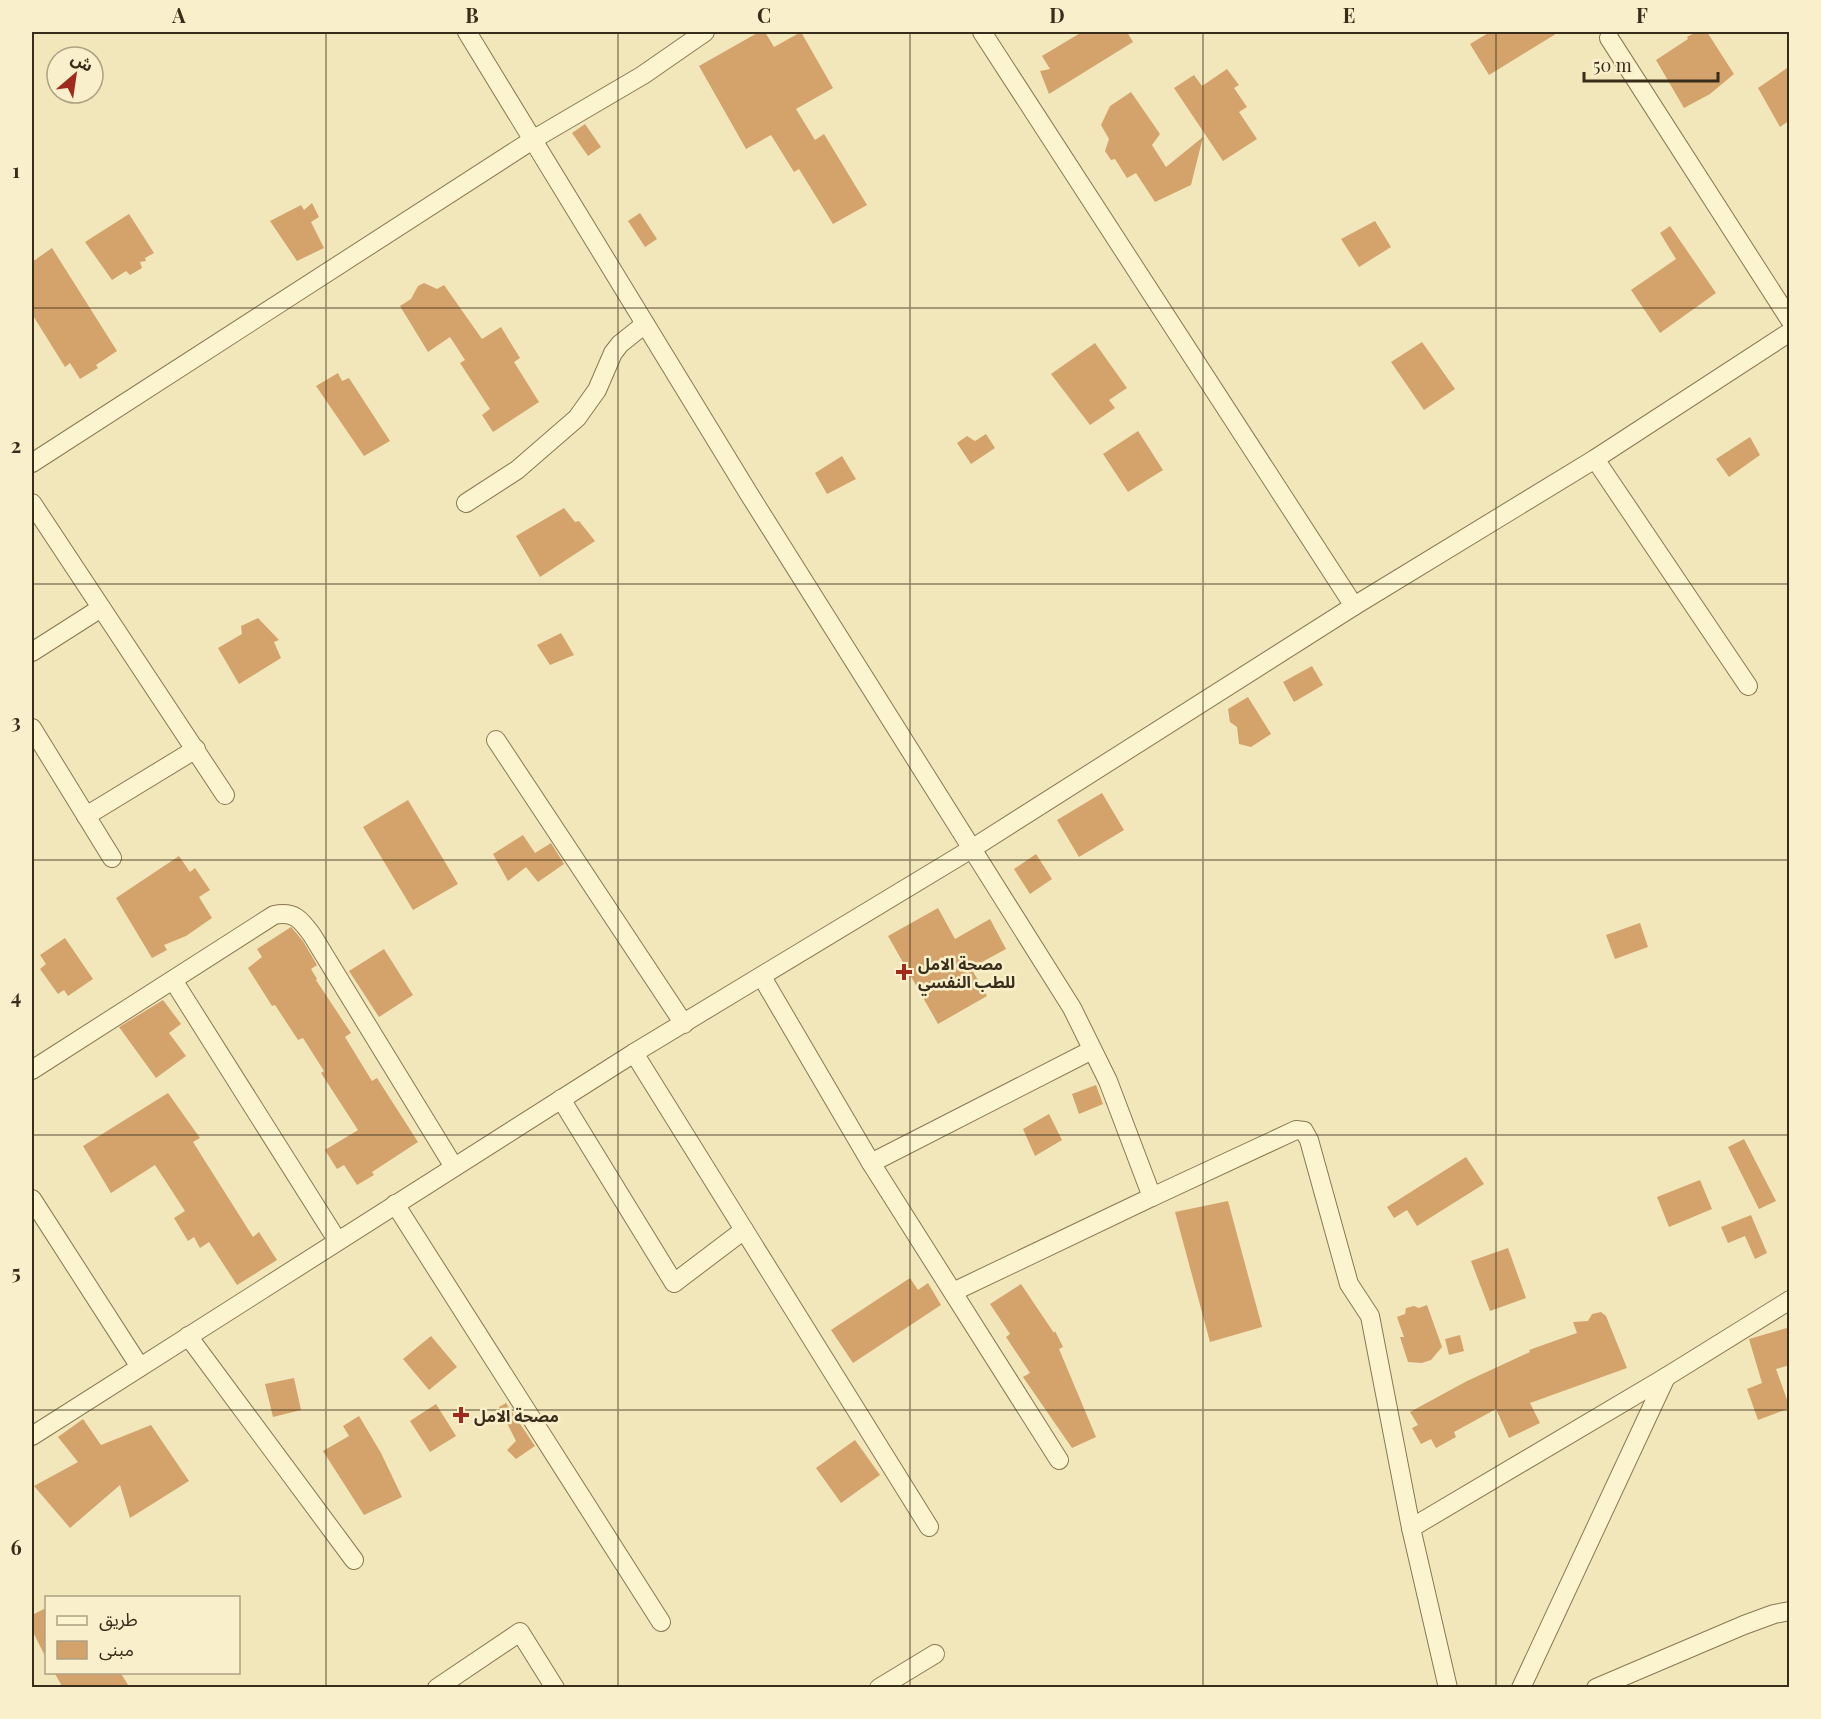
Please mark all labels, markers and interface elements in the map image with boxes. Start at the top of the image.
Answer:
text: A [171,1,186,28]
text: B [465,1,479,28]
text: C [757,1,771,28]
text: D [1049,1,1065,28]
text: E [1343,1,1355,28]
text: F [1636,1,1648,28]
north arrow [45,45,105,105]
scale bar [1584,45,1718,83]
text: ش [68,47,97,76]
text: 50 m [1593,53,1632,77]
text: 1 [12,156,20,183]
text: 2 [11,431,21,458]
text: 3 [11,707,21,734]
place label: مصحة الامل للطب النفسي [918,953,1015,995]
marker: مصحة الامل للطب النفسي [895,963,913,981]
text: 4 [11,982,21,1009]
text: 5 [11,1258,21,1285]
place label: مصحة الامل [474,1405,559,1426]
marker: مصحة الامل [452,1406,470,1424]
text: 6 [10,1533,22,1560]
legend [45,1596,240,1674]
text: طريق [99,1607,138,1631]
text: مبنى [99,1637,134,1661]

